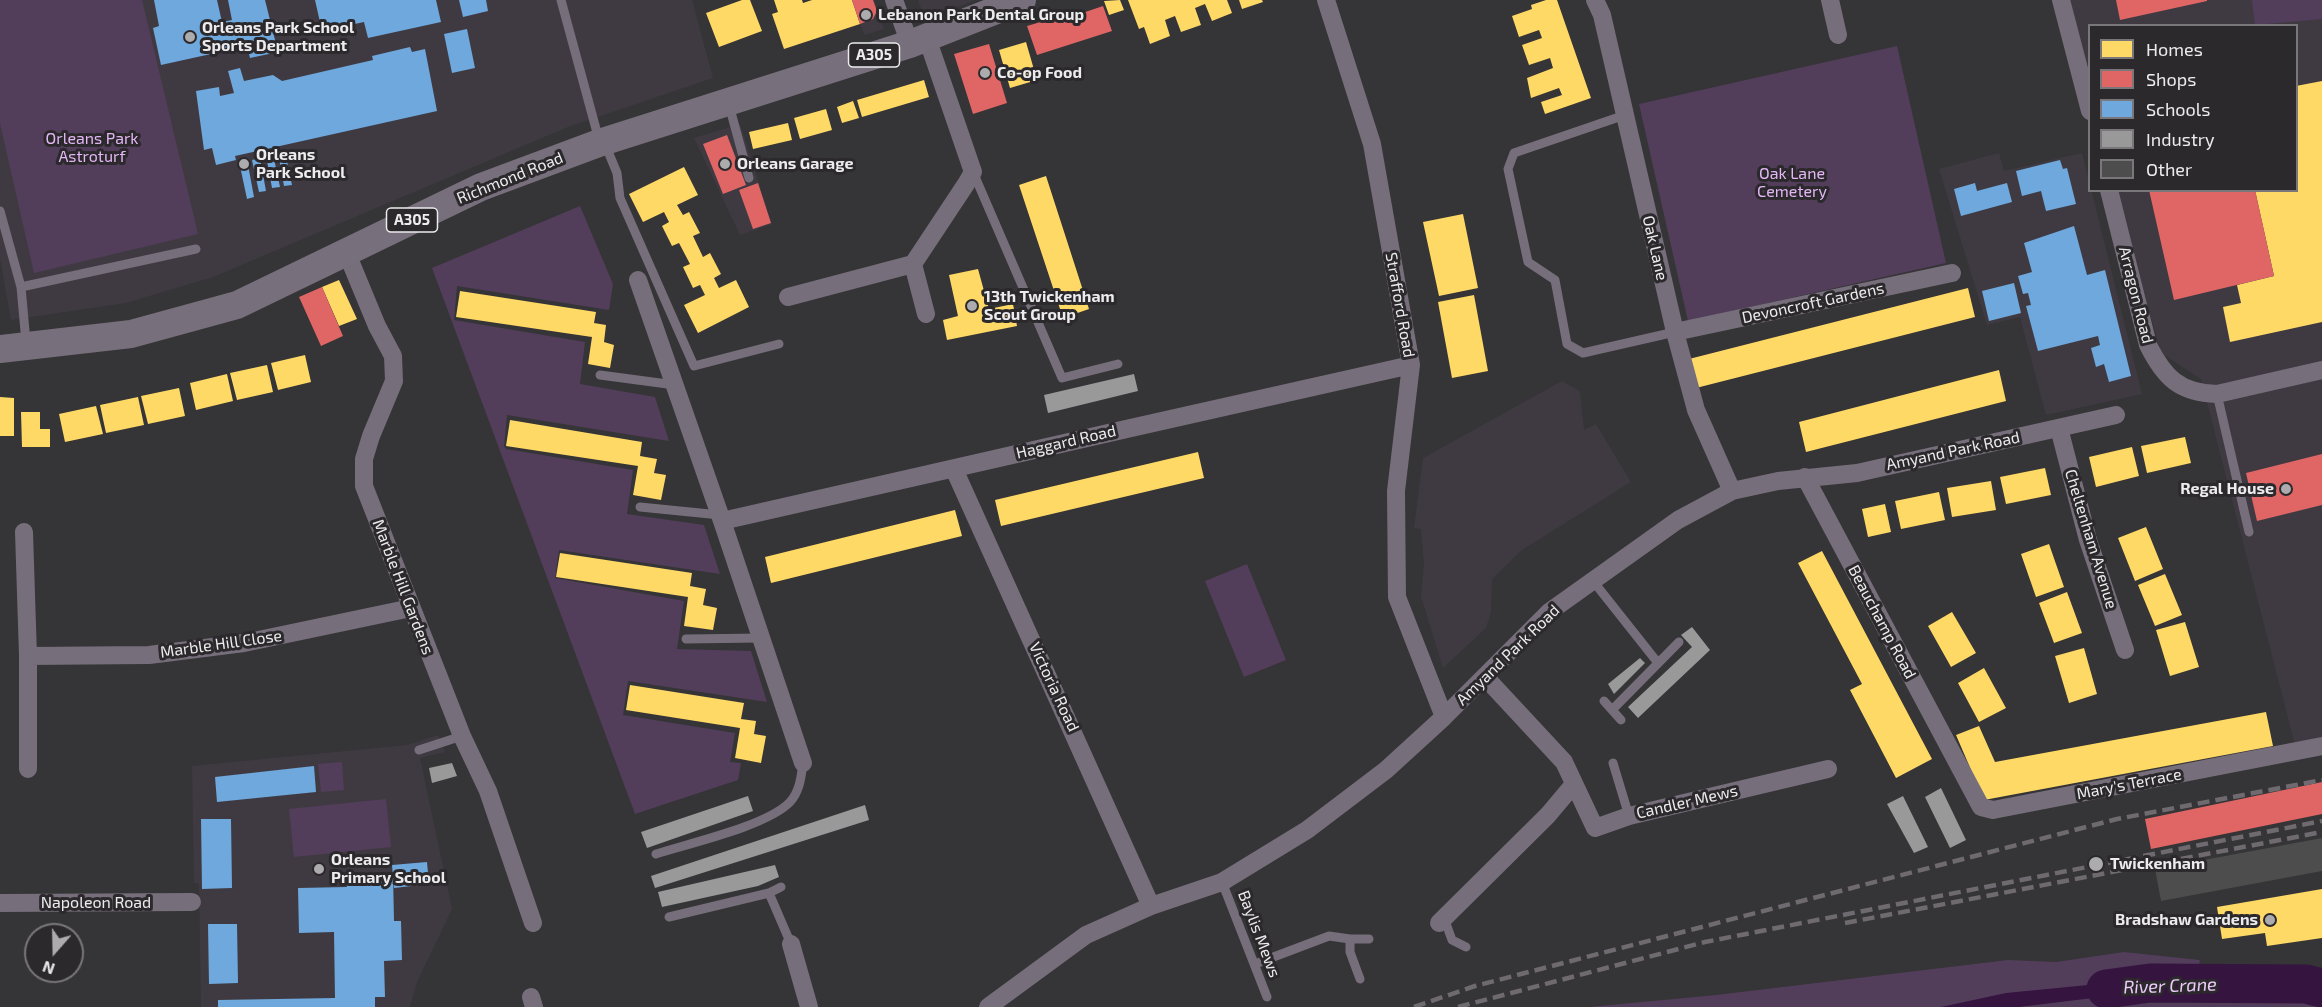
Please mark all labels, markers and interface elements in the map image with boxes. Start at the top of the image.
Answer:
place label: Lebanon Park Dental Group [878,5,1084,25]
marker: Lebanon Park Dental Group [859,8,873,22]
place label: Orleans Park School Sports Department [202,18,354,56]
legend [2088,24,2298,192]
marker: Orleans Park School Sports Department [183,30,197,44]
text: Homes [2146,38,2203,60]
road number: A305 [848,43,900,67]
place label: Co-op Food [997,63,1082,83]
marker: Co-op Food [978,66,992,80]
text: Shops [2146,68,2196,90]
text: Schools [2146,98,2210,120]
text: Industry [2146,128,2215,150]
park label: Orleans Park Astroturf [46,129,138,167]
place label: Orleans Park School [256,145,345,183]
street label: Richmond Road [454,148,566,208]
place label: Orleans Garage [737,154,853,174]
marker: Orleans Park School [237,157,251,171]
marker: Orleans Garage [718,157,732,171]
text: Other [2146,158,2192,180]
park label: Oak Lane Cemetery [1757,164,1827,202]
road number: A305 [386,208,438,232]
street label: Oak Lane [1638,214,1672,282]
street label: Arragon Road [2115,245,2157,345]
street label: Strafford Road [1381,251,1419,359]
street label: Devoncroft Gardens [1740,279,1886,327]
place label: 13th Twickenham Scout Group [984,287,1115,325]
marker: 13th Twickenham Scout Group [965,299,979,313]
street label: Haggard Road [1014,421,1118,463]
street label: Amyand Park Road [1884,427,2022,475]
street label: Cheltenham Avenue [2061,467,2121,611]
place label: Regal House [2180,479,2274,499]
marker: Regal House [2279,482,2293,496]
street label: Marble Hill Gardens [368,517,438,657]
street label: Beauchamp Road [1844,562,1920,682]
street label: Amyand Park Road [1452,601,1564,709]
street label: Marble Hill Close [159,626,283,662]
street label: Victoria Road [1025,639,1083,735]
street label: Mary's Terrace [2075,764,2183,804]
street label: Candler Mews [1634,781,1740,823]
place label: Orleans Primary School [331,850,446,888]
place label: Twickenham [2110,854,2205,874]
marker: Twickenham [2087,855,2105,873]
marker: Orleans Primary School [312,862,326,876]
street label: Baylis Mews [1234,888,1284,980]
street label: Napoleon Road [41,893,151,913]
place label: Bradshaw Gardens [2115,910,2258,930]
marker: Bradshaw Gardens [2263,913,2277,927]
north arrow [24,923,84,983]
text: N [40,958,57,979]
water label: River Crane [2123,974,2217,998]

